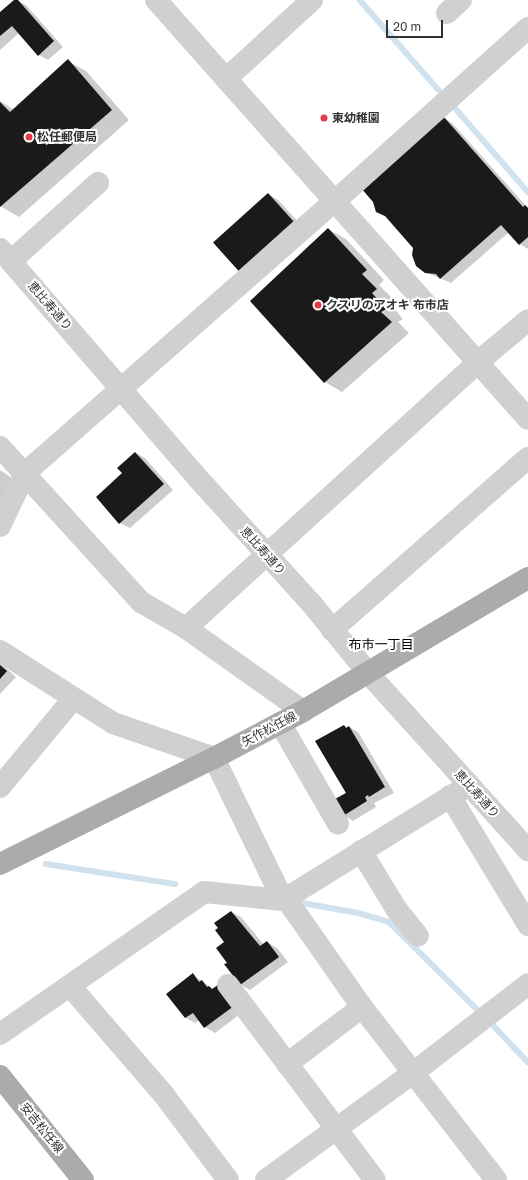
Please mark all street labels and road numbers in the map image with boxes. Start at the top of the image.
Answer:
street label: 恵比寿通り [25,279,75,333]
street label: 恵比寿通り [238,524,288,578]
street label: 矢作松任線 [239,709,299,749]
street label: 恵比寿通り [452,767,502,821]
street label: 安吉松任線 [18,1100,66,1156]

